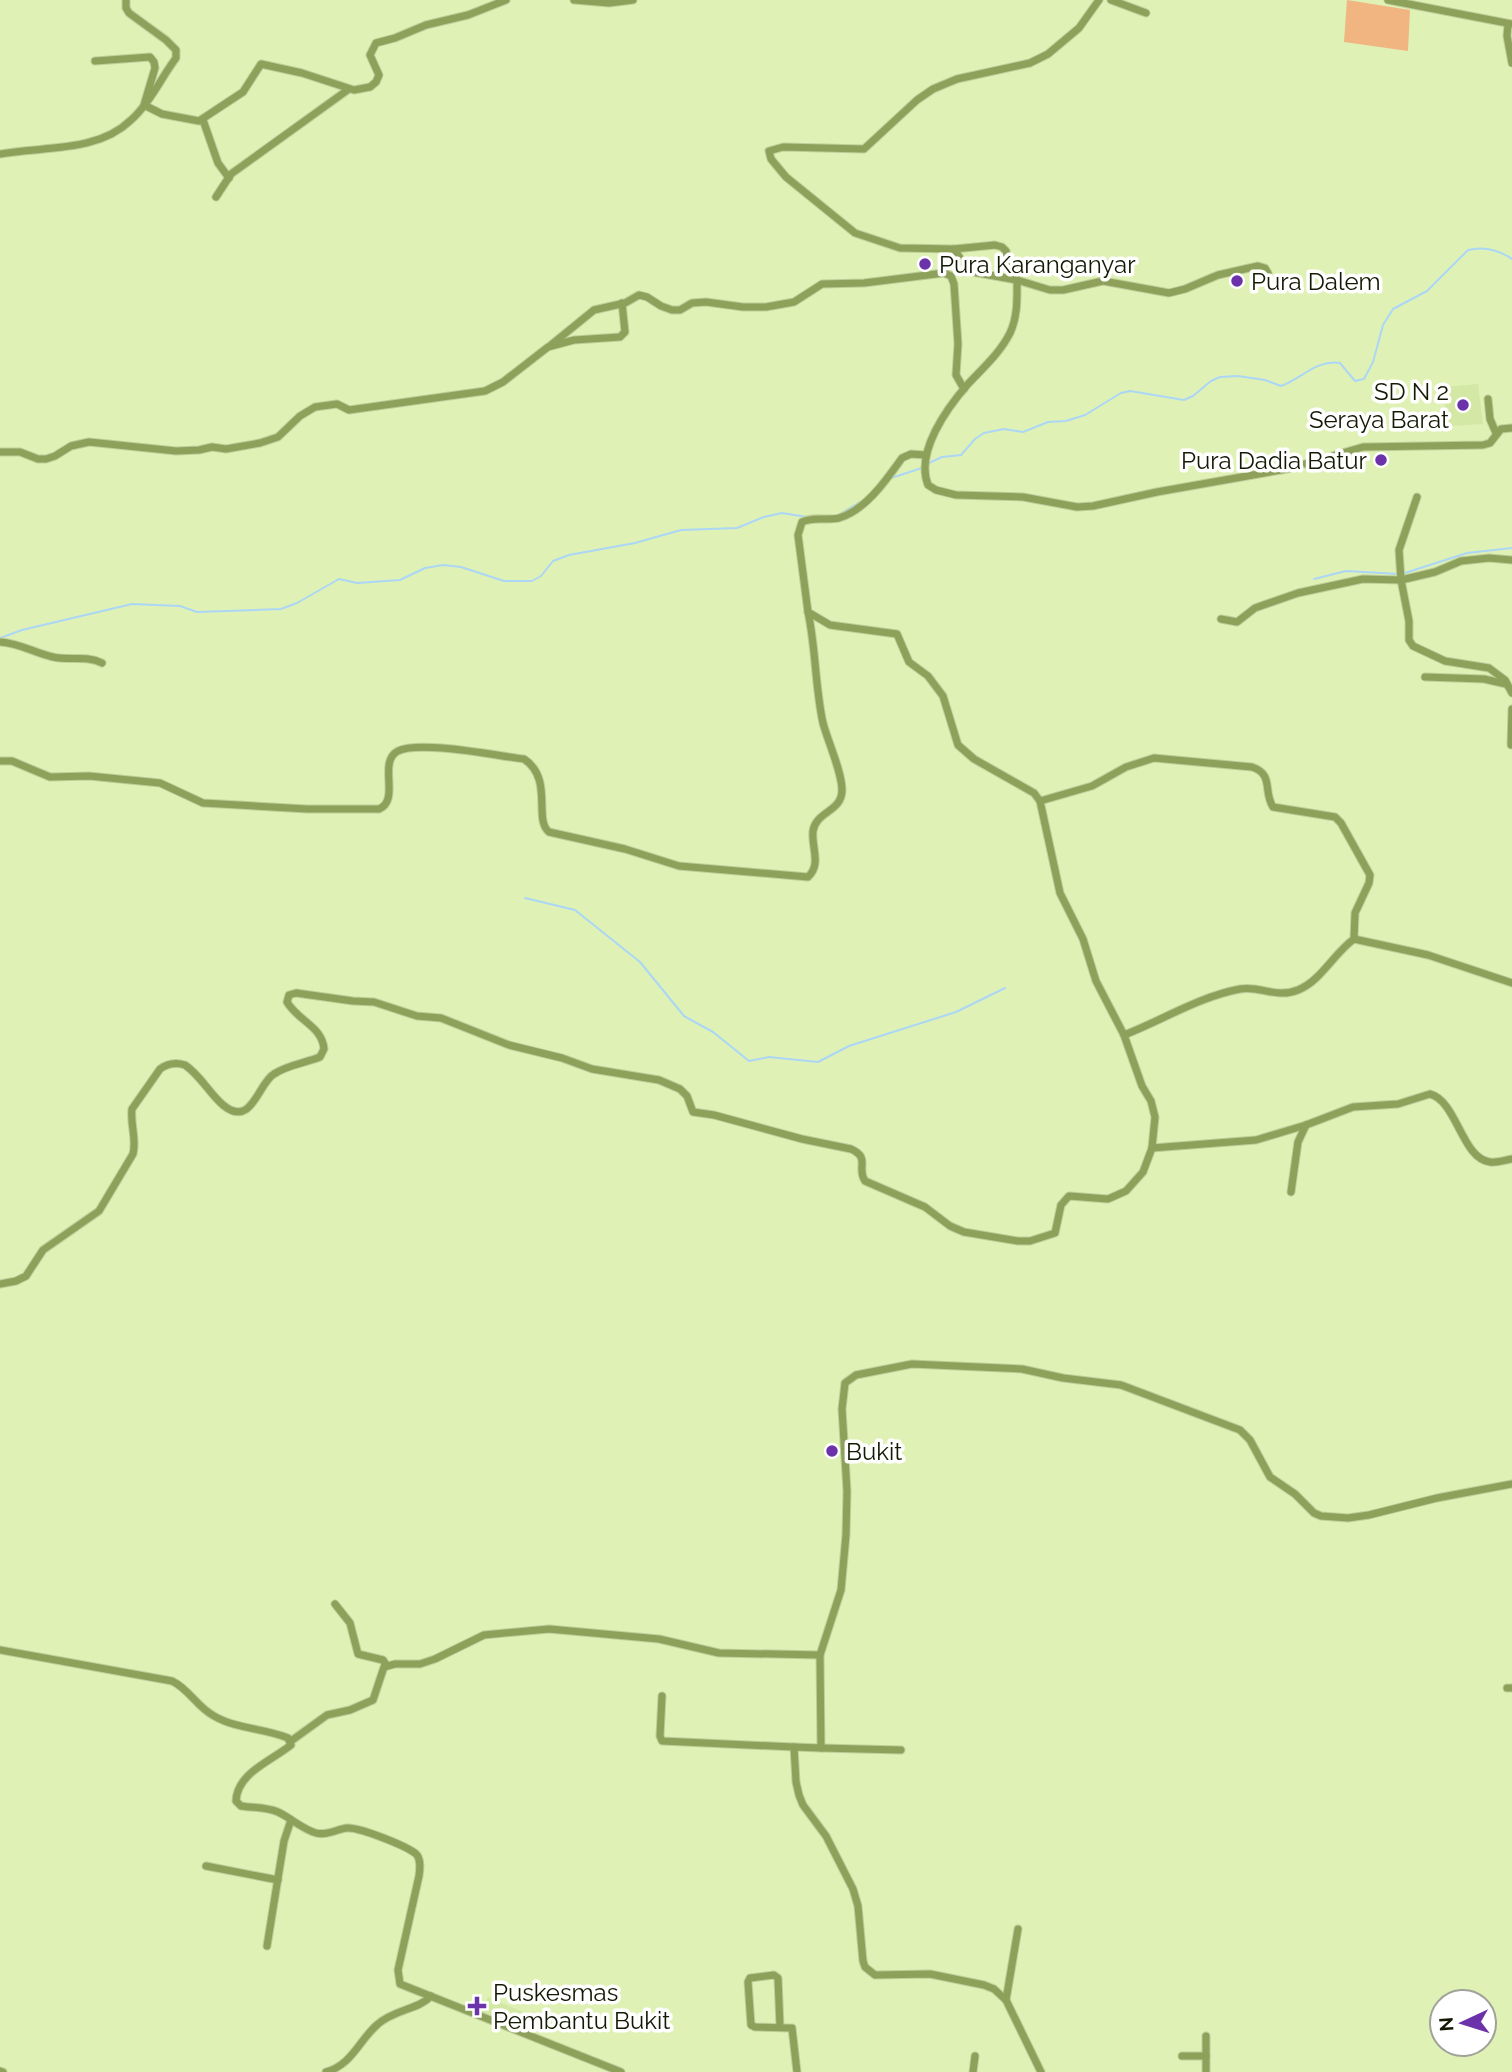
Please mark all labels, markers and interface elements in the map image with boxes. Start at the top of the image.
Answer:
place label: Pura Karanganyar [939,250,1136,279]
marker: Pura Karanganyar [917,256,933,272]
place label: Pura Dalem [1251,267,1381,296]
marker: Pura Dalem [1229,273,1245,289]
place label: SD N 2 Seraya Barat [1309,377,1449,434]
marker: SD N 2 Seraya Barat [1455,397,1471,413]
place label: Pura Dadia Batur [1181,446,1368,475]
marker: Pura Dadia Batur [1373,452,1389,468]
place label: Bukit [846,1437,902,1466]
marker: Bukit [824,1443,840,1459]
place label: Puskesmas Pembantu Bukit [493,1978,670,2035]
north arrow [1428,1988,1498,2058]
marker: Puskesmas Pembantu Bukit [467,1996,487,2016]
text: N [1435,2016,1458,2032]

